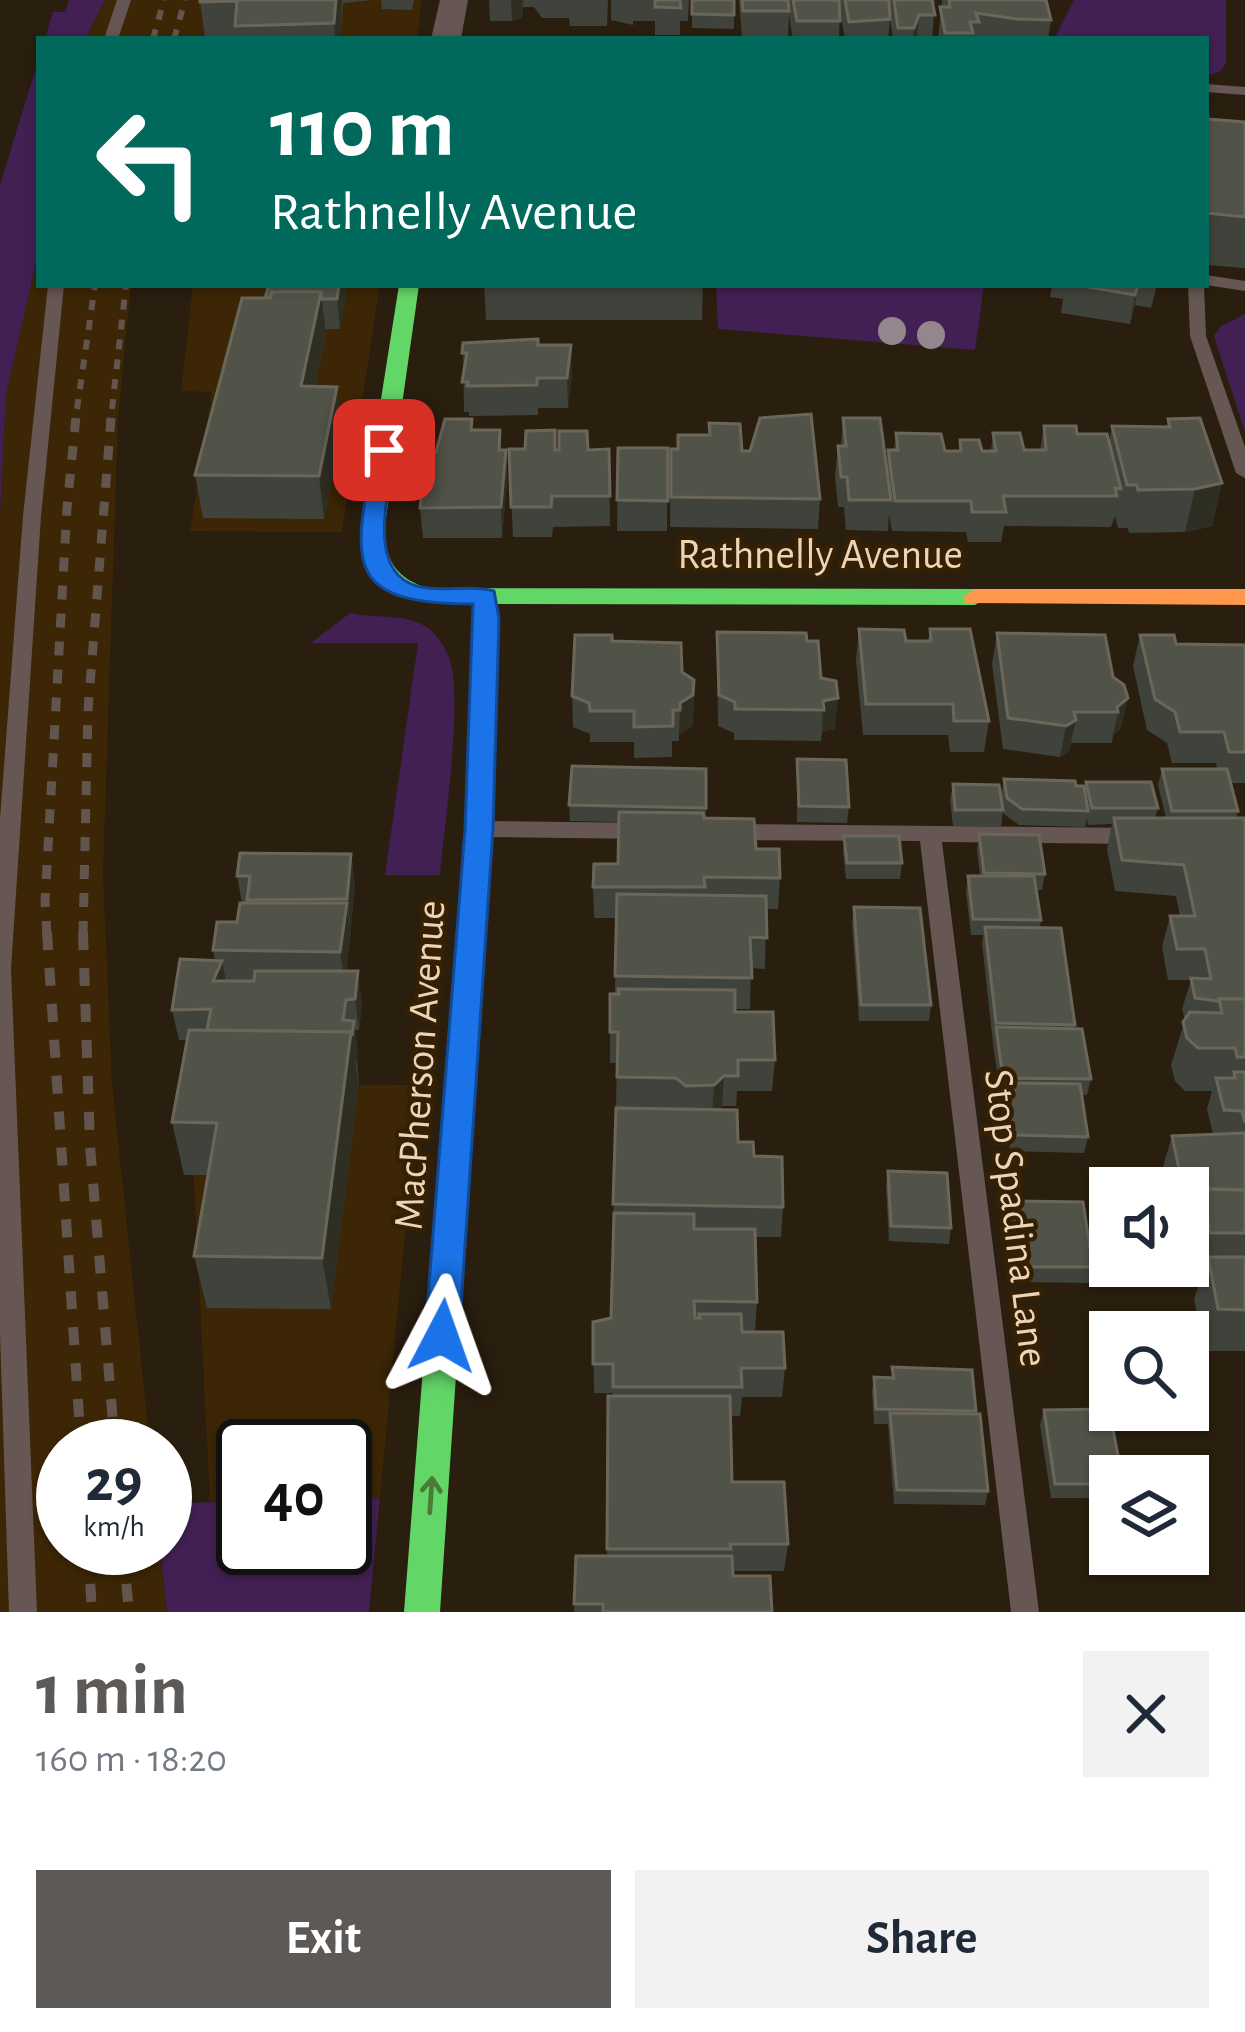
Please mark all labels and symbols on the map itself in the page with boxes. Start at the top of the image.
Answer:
pin [333,399,435,501]
street label: Rathnelly Avenue [677,534,963,576]
street label: MacPherson Avenue [388,899,452,1231]
street label: Stop Spadina Lane [977,1067,1055,1369]
position arrow [379,1273,505,1399]
speed limit sign: 40 [216,1419,372,1575]
one-way arrow [419,1476,442,1515]

